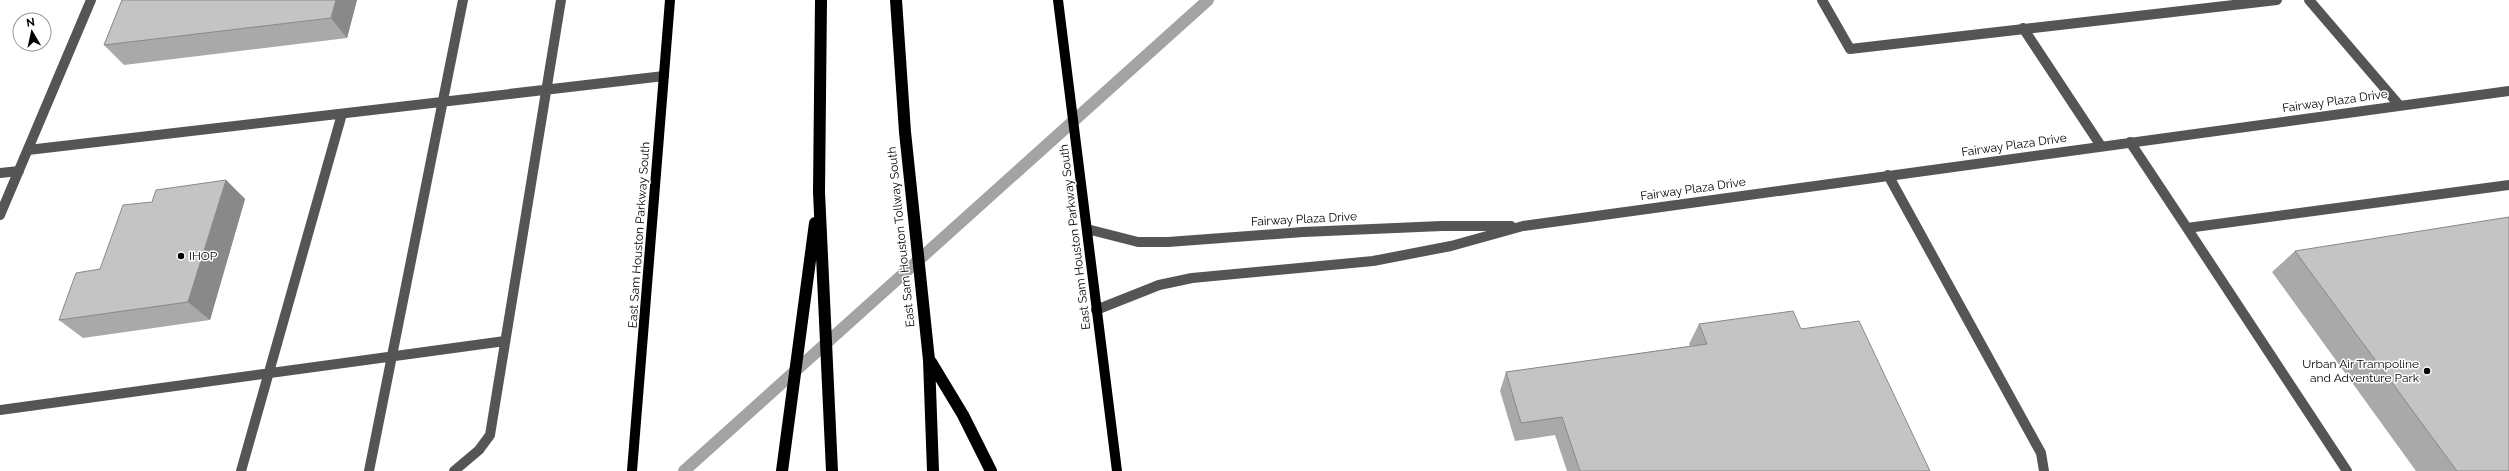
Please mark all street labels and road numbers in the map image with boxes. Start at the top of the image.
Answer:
street label: Fairway Plaza Drive [2281,87,2389,115]
street label: Fairway Plaza Drive [1960,131,2068,159]
street label: East Sam Houston Parkway South [626,141,652,329]
street label: East Sam Houston Parkway South [1057,143,1093,331]
street label: East Sam Houston Tollway South [885,146,917,328]
street label: Fairway Plaza Drive [1639,175,1747,203]
street label: Fairway Plaza Drive [1251,209,1357,229]

